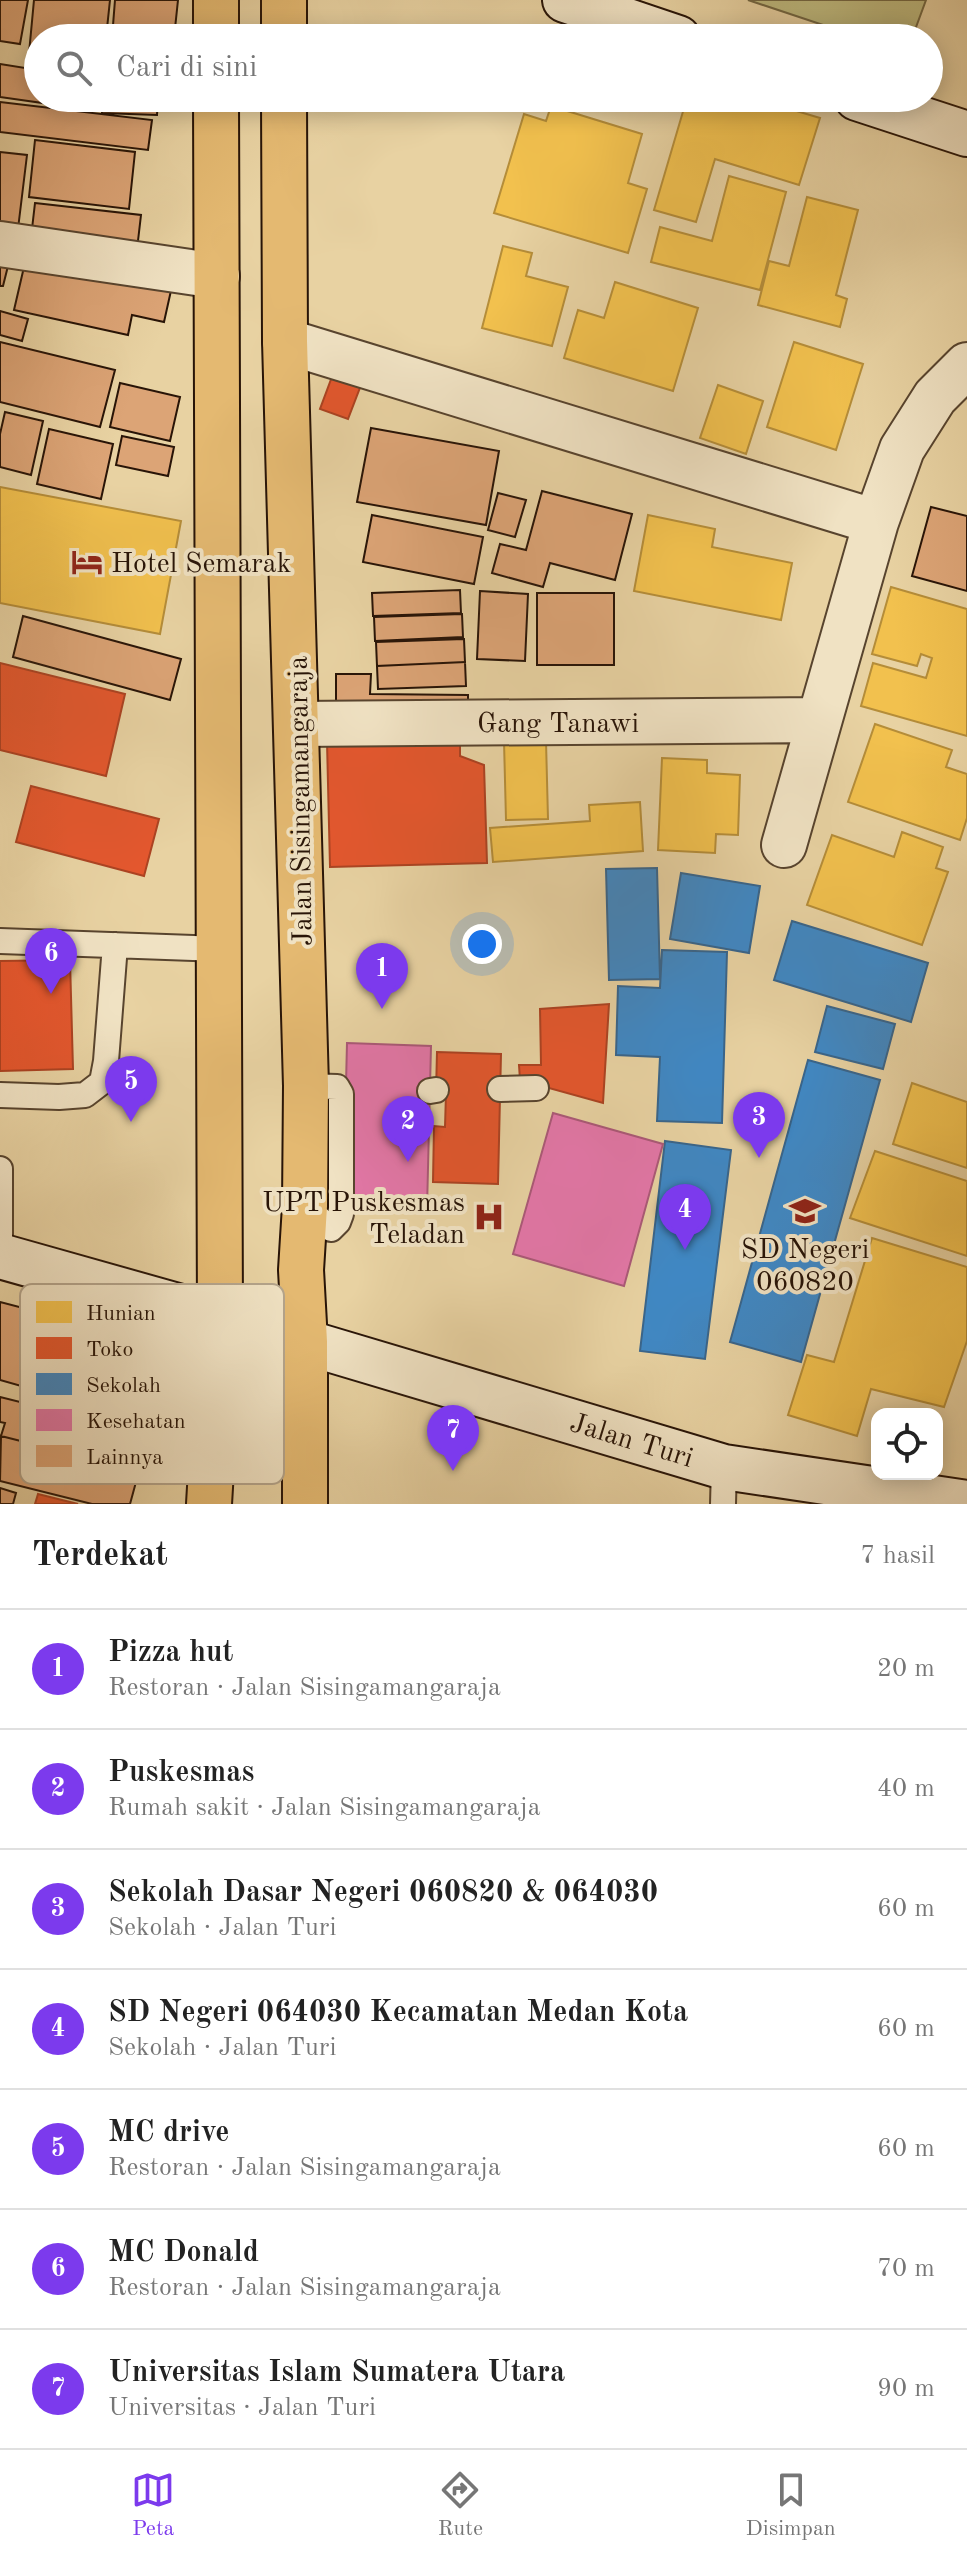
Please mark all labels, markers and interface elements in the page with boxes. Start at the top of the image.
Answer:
search box [24,24,943,112]
icon: search [52,46,96,90]
text: Cari di sini [116,53,257,83]
hotel icon: Hotel Semarak [70,545,104,579]
place label: Hotel Semarak [111,551,291,579]
street label: Jalan Sisingamangaraja [285,655,319,946]
street label: Gang Tanawi [477,711,639,739]
your location [462,924,502,964]
pin: 6 [25,928,77,994]
pin: 1 [356,943,408,1009]
pin: 5 [105,1056,157,1122]
pin: 3 [733,1092,785,1158]
pin: 2 [382,1096,434,1162]
pin: 4 [659,1184,711,1250]
place label: UPT Puskesmas Teladan [262,1190,465,1250]
school or university icon: SD Negeri 060820 [788,1194,822,1228]
hospital icon: UPT Puskesmas Teladan [472,1200,506,1234]
place label: SD Negeri 060820 [741,1237,869,1297]
legend [20,1284,284,1484]
text: Hunian [86,1303,156,1325]
text: Toko [86,1339,133,1361]
text: Sekolah [86,1375,161,1397]
pin: 7 [427,1405,479,1471]
map controls [871,1408,943,1480]
button: locate [871,1408,943,1480]
street label: Jalan Turi [566,1410,696,1474]
text: Kesehatan [86,1411,186,1433]
text: Lainnya [86,1447,163,1469]
text: Terdekat [32,1539,168,1573]
text: 7 hasil [860,1543,935,1569]
text: Pizza hut [108,1638,233,1668]
text: 1 [50,1656,66,1682]
text: 20 m [877,1656,935,1682]
text: Restoran · Jalan Sisingamangaraja [108,1675,501,1701]
text: Puskesmas [108,1758,254,1788]
text: 2 [50,1776,66,1802]
text: 40 m [877,1776,935,1802]
text: Rumah sakit · Jalan Sisingamangaraja [108,1795,541,1821]
text: Sekolah Dasar Negeri 060820 & 064030 [108,1878,658,1908]
text: 3 [50,1896,66,1922]
text: 60 m [877,1896,935,1922]
text: Sekolah · Jalan Turi [108,1915,337,1941]
text: SD Negeri 064030 Kecamatan Medan Kota [108,1998,688,2028]
text: 4 [50,2016,66,2042]
text: 60 m [877,2016,935,2042]
text: Sekolah · Jalan Turi [108,2035,337,2061]
text: MC drive [108,2118,229,2148]
text: 5 [50,2136,66,2162]
text: 60 m [877,2136,935,2162]
text: Restoran · Jalan Sisingamangaraja [108,2155,501,2181]
text: MC Donald [108,2238,259,2268]
text: 6 [50,2256,66,2282]
text: 70 m [877,2256,935,2282]
text: Restoran · Jalan Sisingamangaraja [108,2275,501,2301]
text: Universitas Islam Sumatera Utara [108,2358,565,2388]
text: 7 [50,2376,66,2402]
text: 90 m [877,2376,935,2402]
text: Universitas · Jalan Turi [108,2395,376,2421]
tab: Peta [131,2468,175,2543]
tab: Rute [438,2468,483,2543]
tab: Disimpan [746,2468,836,2543]

